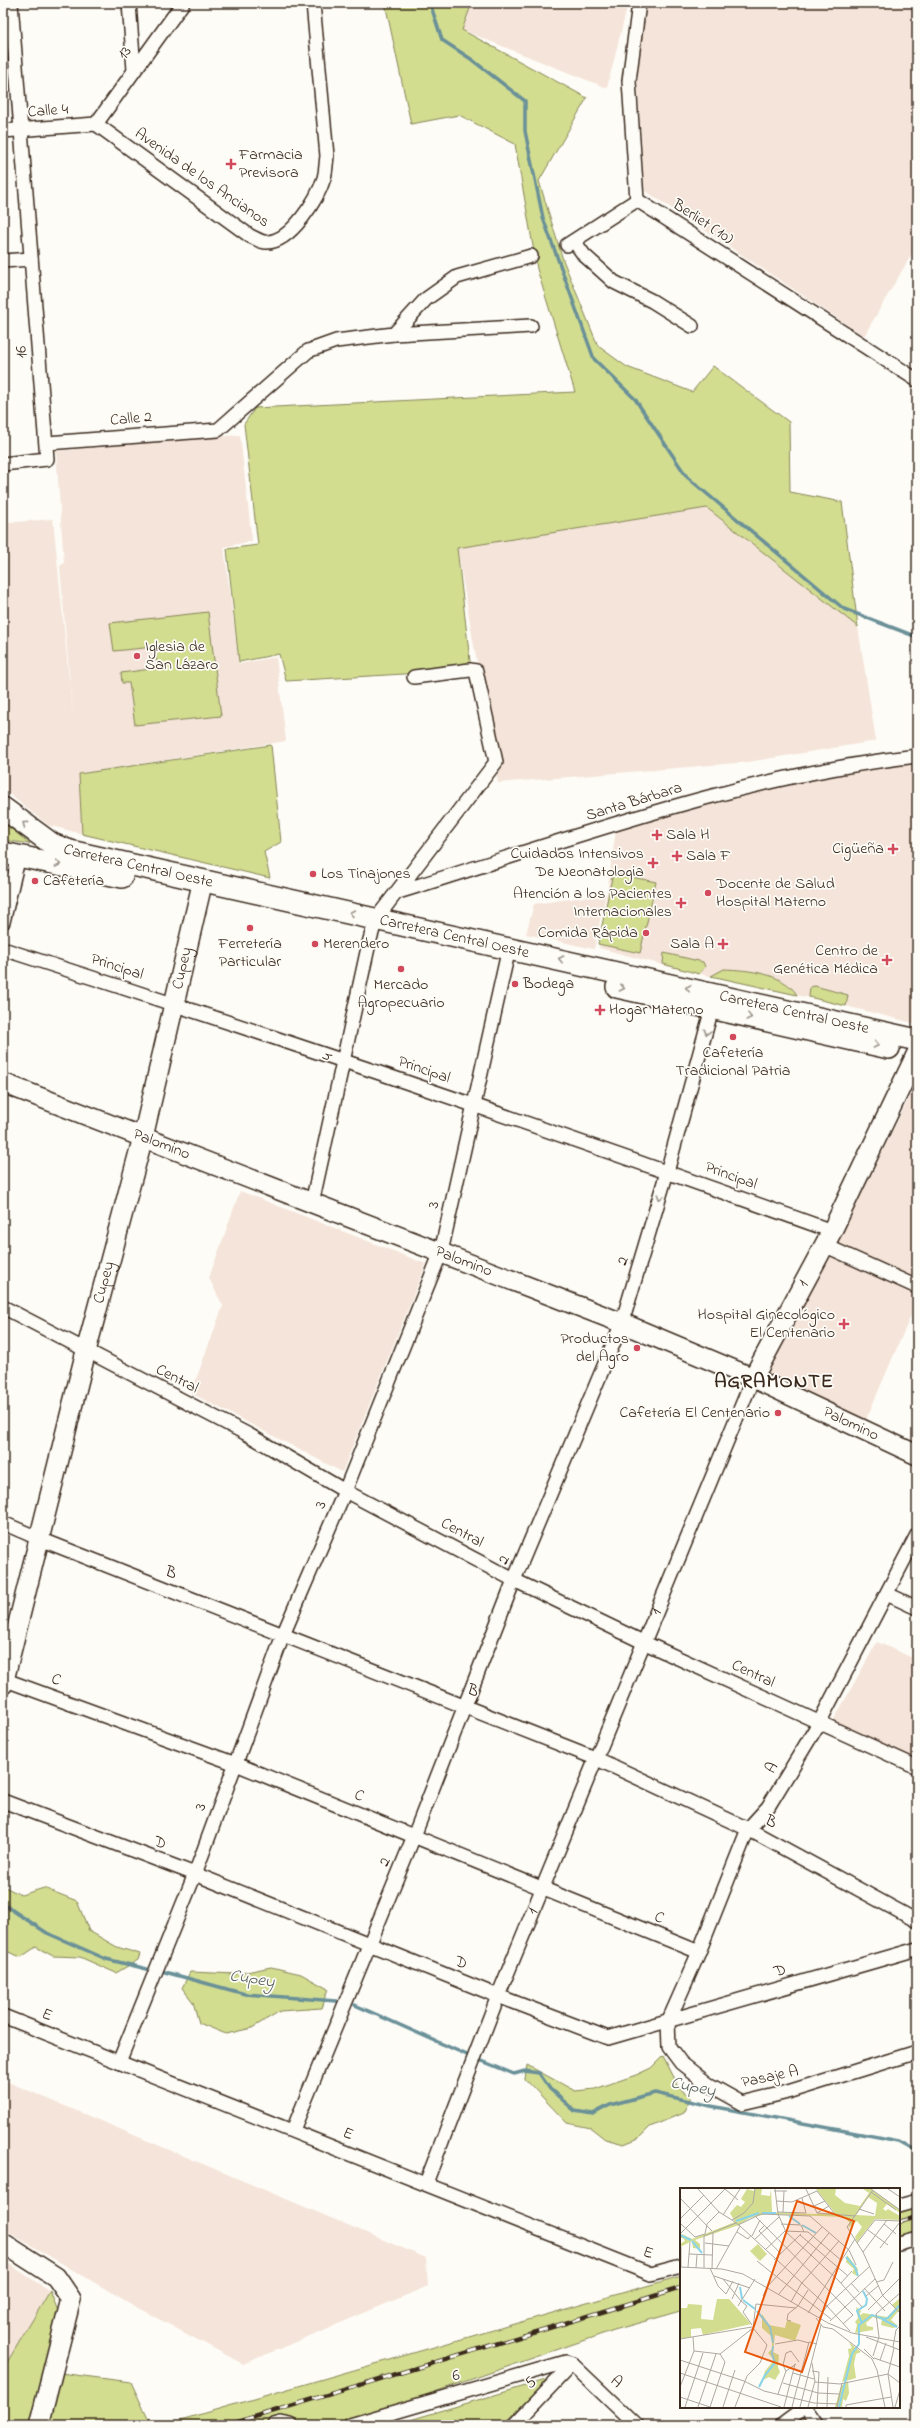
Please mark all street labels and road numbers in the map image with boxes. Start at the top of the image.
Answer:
street label: 13 [112,41,138,65]
street label: Calle 4 [27,98,69,124]
street label: Avenida de los Ancianos [130,122,274,234]
street label: Berliet (10) [667,193,739,251]
street label: 16 [10,345,34,359]
street label: Calle 2 [109,405,153,433]
street label: Santa Bárbara [583,776,685,828]
street label: Carretera Central Oeste [60,837,216,895]
street label: Carretera Central Oeste [377,908,532,965]
street label: Cupey [166,945,199,992]
street label: Principal [88,947,147,987]
street label: Carretera Central Oeste [717,984,872,1041]
street label: Principal [395,1050,454,1090]
street label: 4 [316,1051,341,1063]
street label: Palomino [129,1123,194,1166]
street label: Principal [701,1155,761,1197]
street label: 3 [422,1199,446,1211]
street label: Palomino [432,1240,496,1284]
street label: 2 [610,1254,636,1268]
street label: Cupey [87,1259,121,1306]
street label: 1 [792,1276,815,1292]
street label: Central [151,1358,203,1400]
street label: Palomino [819,1400,883,1447]
street label: 3 [309,1497,333,1513]
street label: Central [436,1512,488,1554]
street label: 2 [491,1552,517,1568]
street label: B [161,1559,181,1586]
street label: 1 [644,1605,669,1619]
street label: Central [727,1654,779,1695]
street label: C [48,1667,64,1693]
street label: B [463,1677,483,1704]
street label: A [759,1757,785,1778]
street label: C [350,1783,368,1809]
street label: 3 [189,1800,213,1814]
street label: B [760,1808,782,1835]
street label: D [149,1829,170,1856]
street label: 2 [372,1854,398,1870]
street label: 1 [521,1904,545,1918]
street label: C [650,1905,668,1931]
street label: D [450,1949,471,1976]
street label: D [770,1958,789,1984]
street label: E [38,2002,56,2028]
street label: Pasaje A [739,2059,801,2095]
street label: E [339,2121,357,2147]
street label: E [640,2240,656,2266]
street label: 6 [449,2363,463,2389]
street label: A [604,2370,628,2394]
street label: 5 [519,2371,543,2395]

